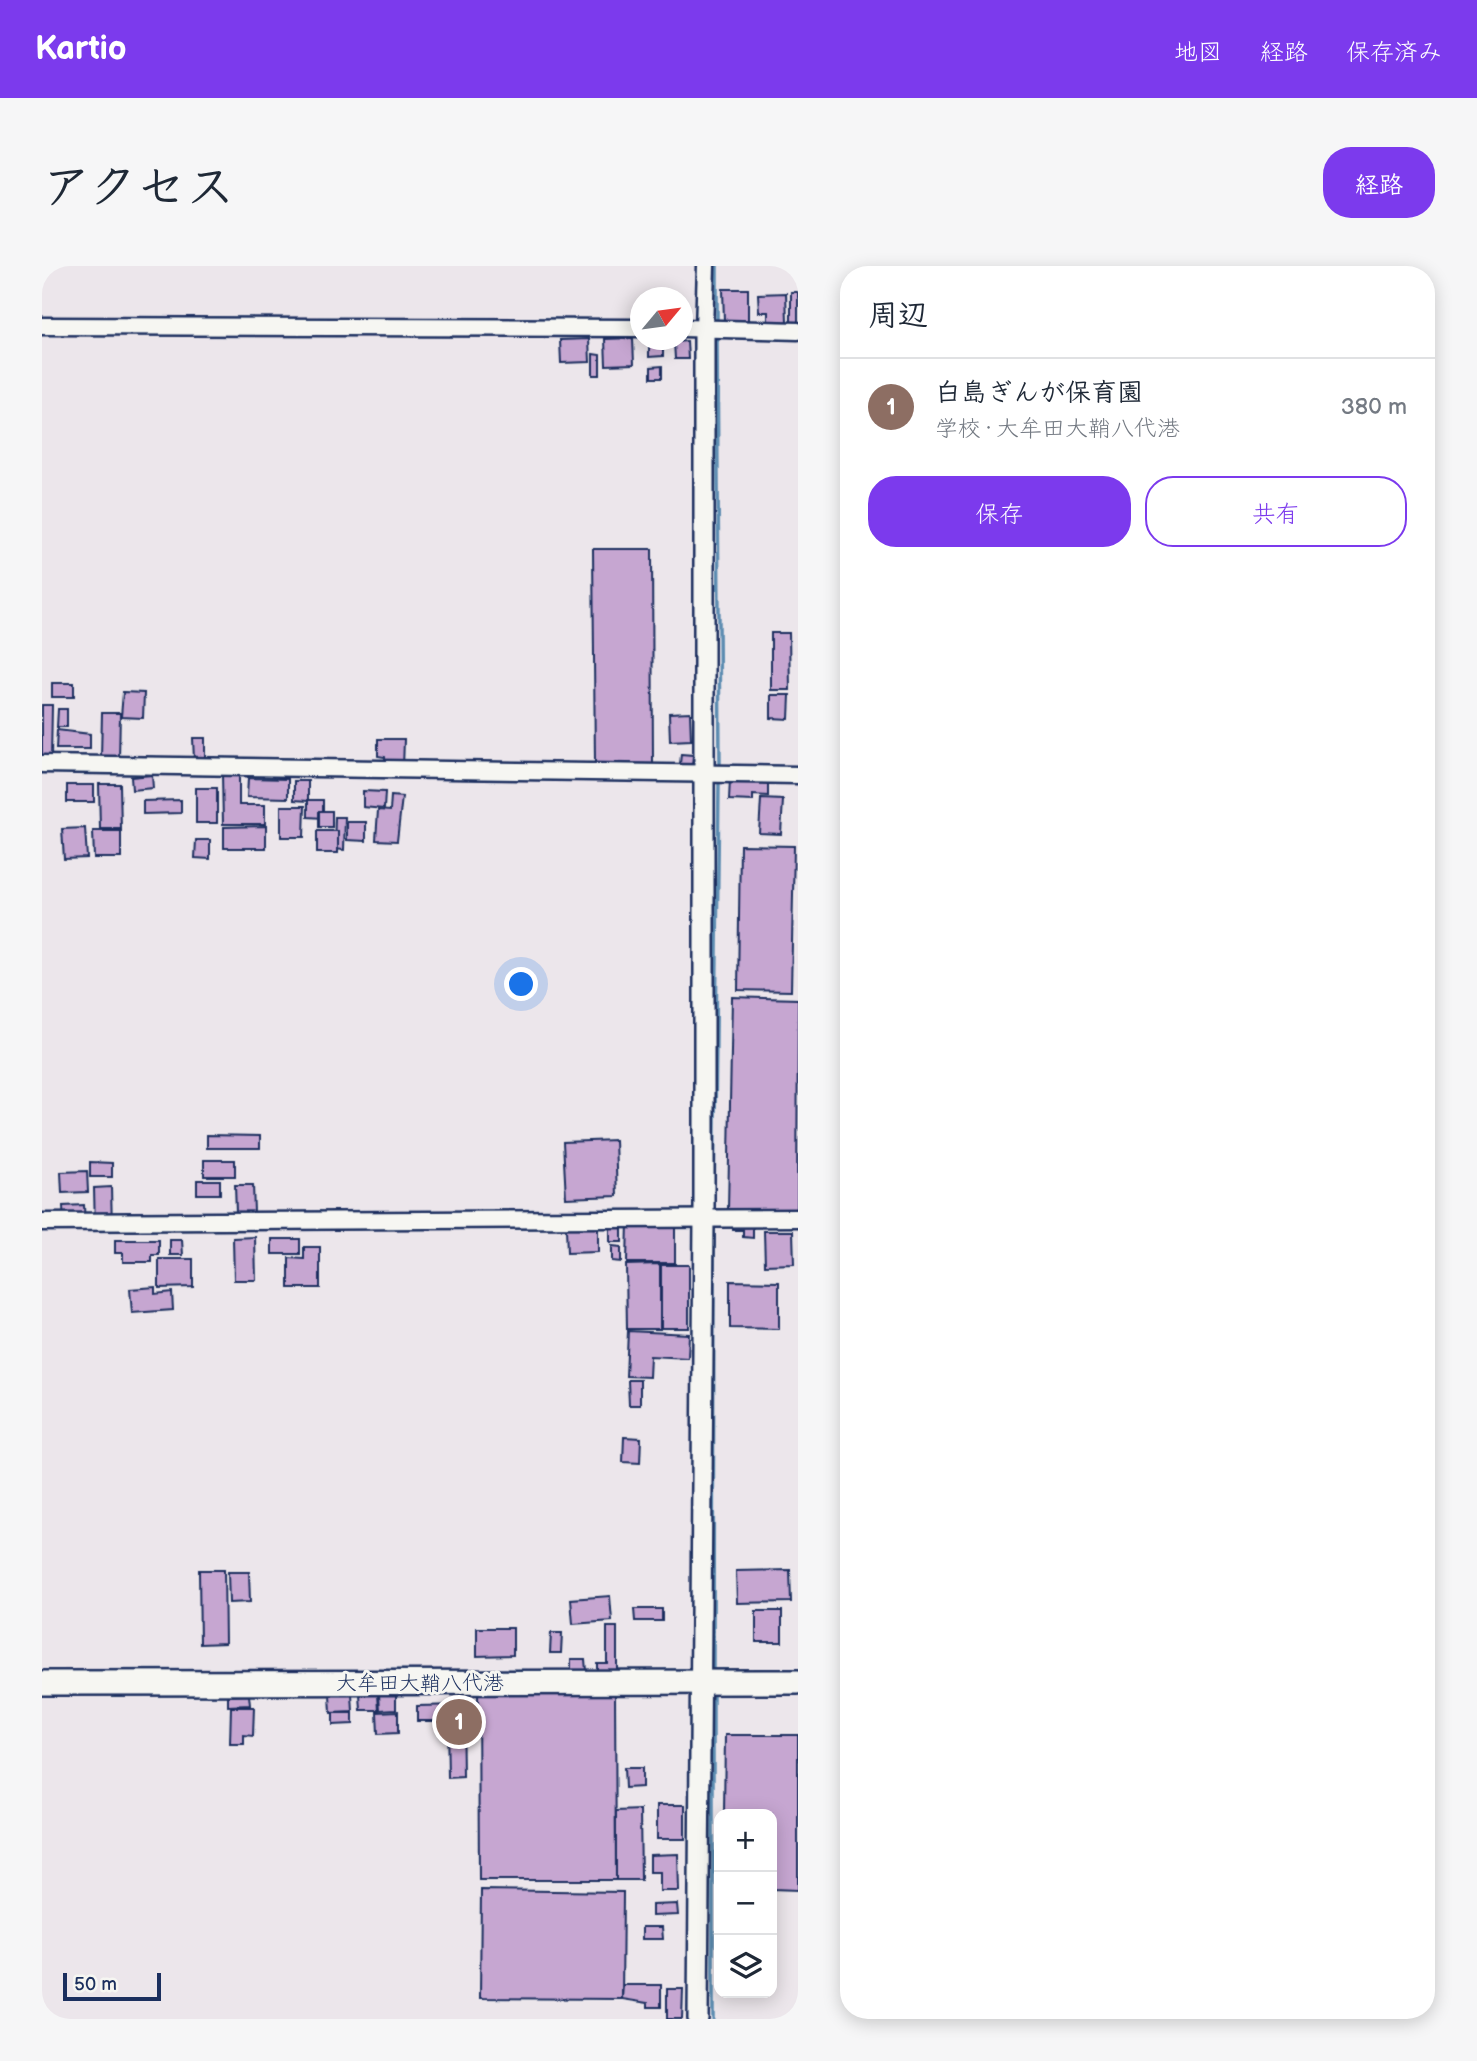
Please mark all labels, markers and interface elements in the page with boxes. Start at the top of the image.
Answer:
text: Kartio [35,29,127,69]
text: 地図 [1174,38,1222,67]
text: 経路 [1260,38,1308,67]
text: 保存済み [1346,38,1442,67]
button: 経路 [1323,147,1435,218]
text: アクセス [42,159,235,218]
north arrow [630,287,693,350]
text: 周辺 [868,298,928,334]
text: 白島ぎんが保育園 [935,378,1143,409]
text: 1 [886,393,896,421]
text: 380 m [1341,393,1407,421]
text: 学校 · 大牟田大鞘八代港 [935,415,1180,443]
button: 保存 [868,476,1131,547]
button: 共有 [1145,476,1407,547]
your location [504,967,538,1001]
street label: 大牟田大鞘八代港 [336,1671,504,1696]
pin: 1 [436,1696,482,1748]
map controls [714,1809,777,1998]
button: + [714,1809,777,1872]
button: − [714,1872,777,1935]
button: layers [714,1935,777,1998]
scale bar [63,1970,161,2002]
text: 50 m [74,1973,117,1996]

